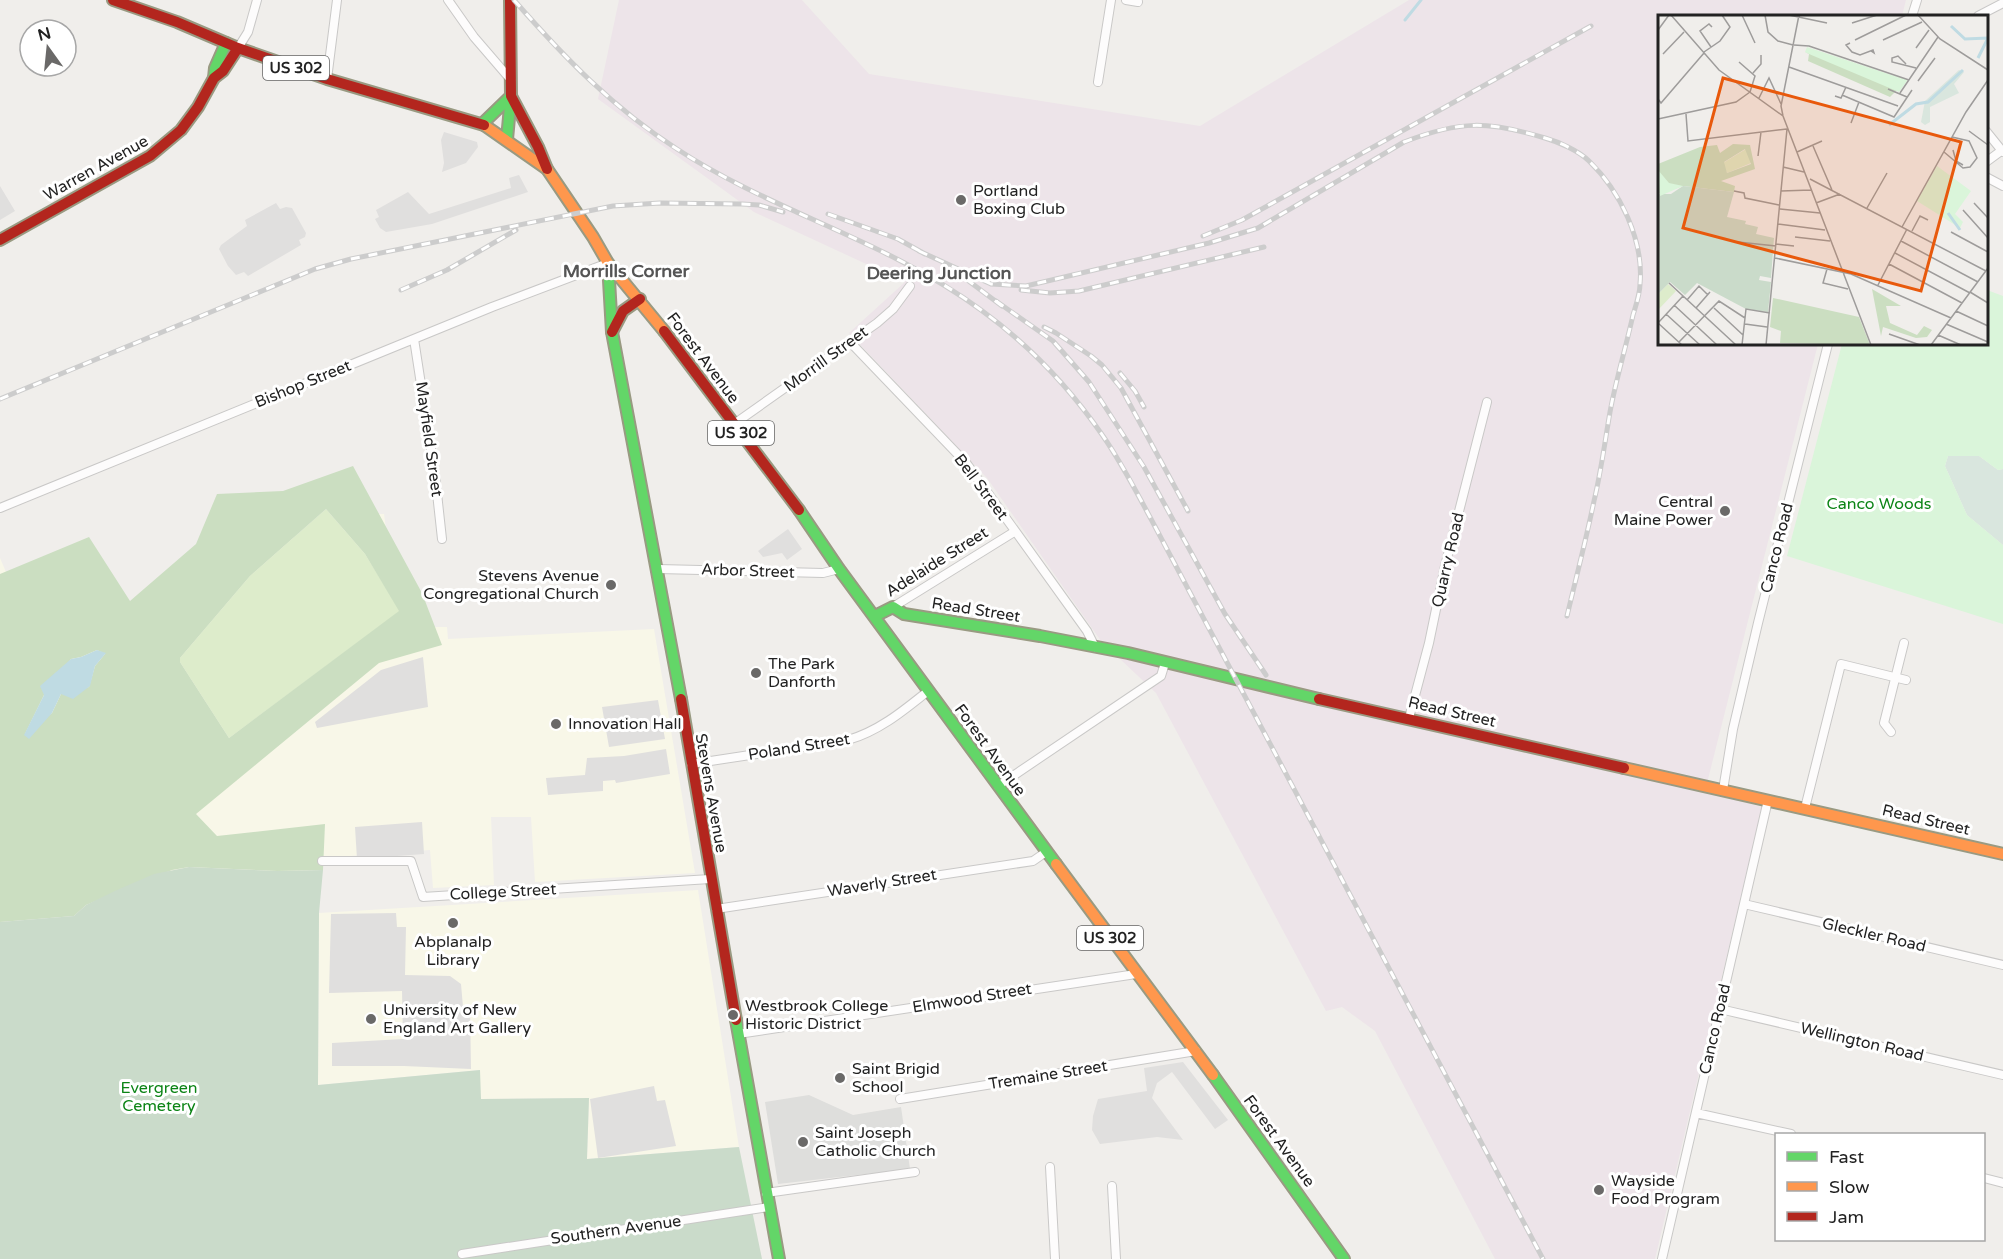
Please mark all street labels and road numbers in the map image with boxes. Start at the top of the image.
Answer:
road number: US 302 [263,56,329,80]
street label: Warren Avenue [40,131,152,205]
street label: Forest Avenue [662,308,744,408]
street label: Morrill Street [780,322,872,396]
street label: Bishop Street [252,356,354,412]
street label: Mayfield Street [411,380,447,498]
road number: US 302 [708,421,774,445]
street label: Bell Street [950,450,1012,524]
street label: Canco Road [1756,501,1798,595]
street label: Quarry Road [1427,511,1469,609]
street label: Adelaide Street [882,523,992,601]
street label: Arbor Street [701,559,795,583]
street label: Read Street [930,593,1022,627]
street label: Read Street [1406,692,1498,732]
street label: Forest Avenue [950,700,1030,800]
street label: Poland Street [747,729,851,765]
street label: Stevens Avenue [691,732,731,854]
street label: Read Street [1880,800,1972,840]
street label: Waverly Street [826,864,938,902]
street label: College Street [449,879,557,905]
street label: Gleckler Road [1820,913,1928,957]
road number: US 302 [1077,926,1143,950]
street label: Elmwood Street [911,979,1033,1017]
street label: Canco Road [1695,982,1735,1076]
street label: Wellington Road [1798,1018,1926,1066]
street label: Tremaine Street [987,1056,1109,1094]
street label: Forest Avenue [1239,1091,1319,1191]
street label: Southern Avenue [549,1211,683,1249]

